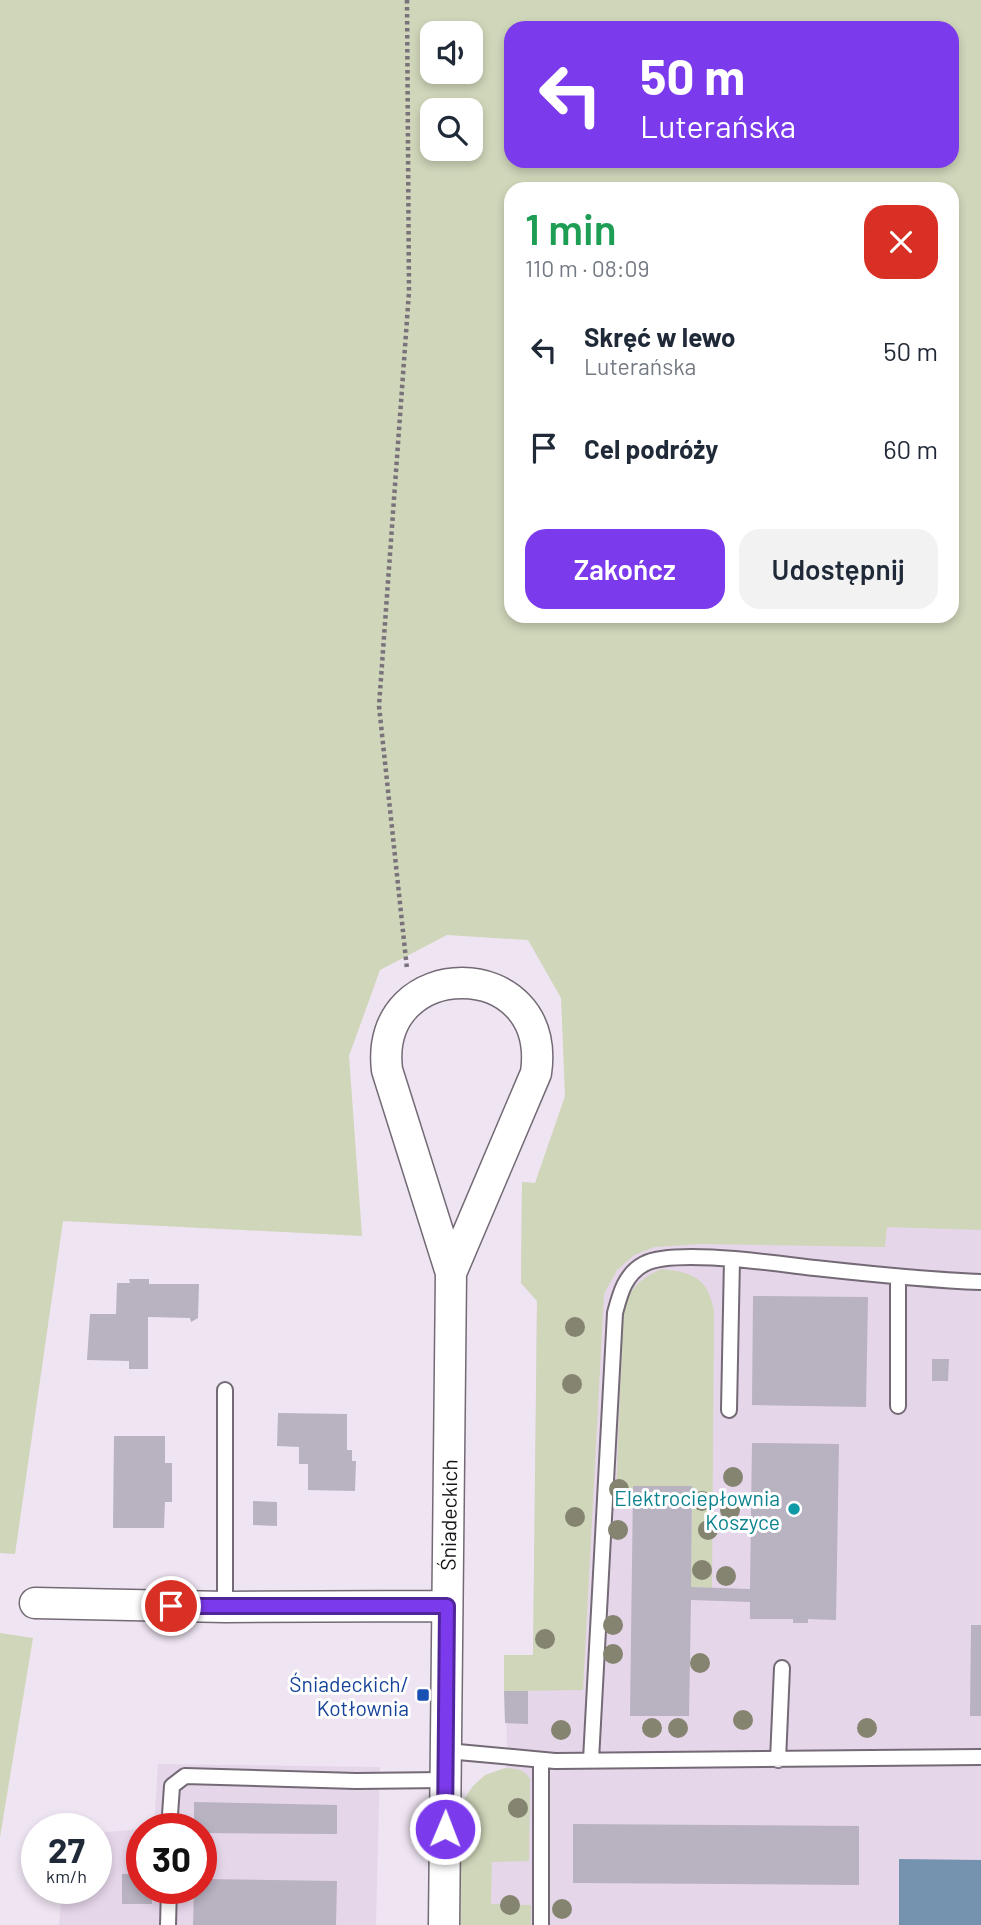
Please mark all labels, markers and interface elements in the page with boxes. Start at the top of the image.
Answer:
map controls [420,21,483,161]
button: sound [420,21,483,84]
text: 50 m [640,46,745,105]
icon: left [525,49,616,140]
button: search [420,98,483,161]
text: Luterańska [640,106,796,144]
text: 1 min [525,203,617,253]
button: close [864,205,938,279]
text: 110 m · 08:09 [525,254,650,282]
text: Skręć w lewo [584,321,736,352]
icon: left [525,331,563,369]
text: 50 m [883,335,938,366]
text: Luterańska [584,352,696,380]
icon: arrive [525,429,563,467]
text: Cel podróży [584,433,718,464]
text: 60 m [883,433,938,464]
button: Zakończ [525,529,725,609]
button: Udostępnij [739,529,938,609]
street label: Śniadeckich [435,1459,461,1571]
place label: Elektrociepłownia Koszyce [614,1485,780,1534]
marker: Elektrociepłownia Koszyce [786,1501,802,1517]
pin [141,1576,201,1636]
icon: arrive [152,1587,190,1625]
place label: Śniadeckich/ Kotłownia [289,1671,409,1720]
marker: Śniadeckich/ Kotłownia [415,1687,431,1703]
position arrow [408,1792,482,1866]
speed limit sign: 30 [126,1813,217,1904]
text: 27 [48,1828,85,1870]
text: km/h [46,1865,87,1887]

